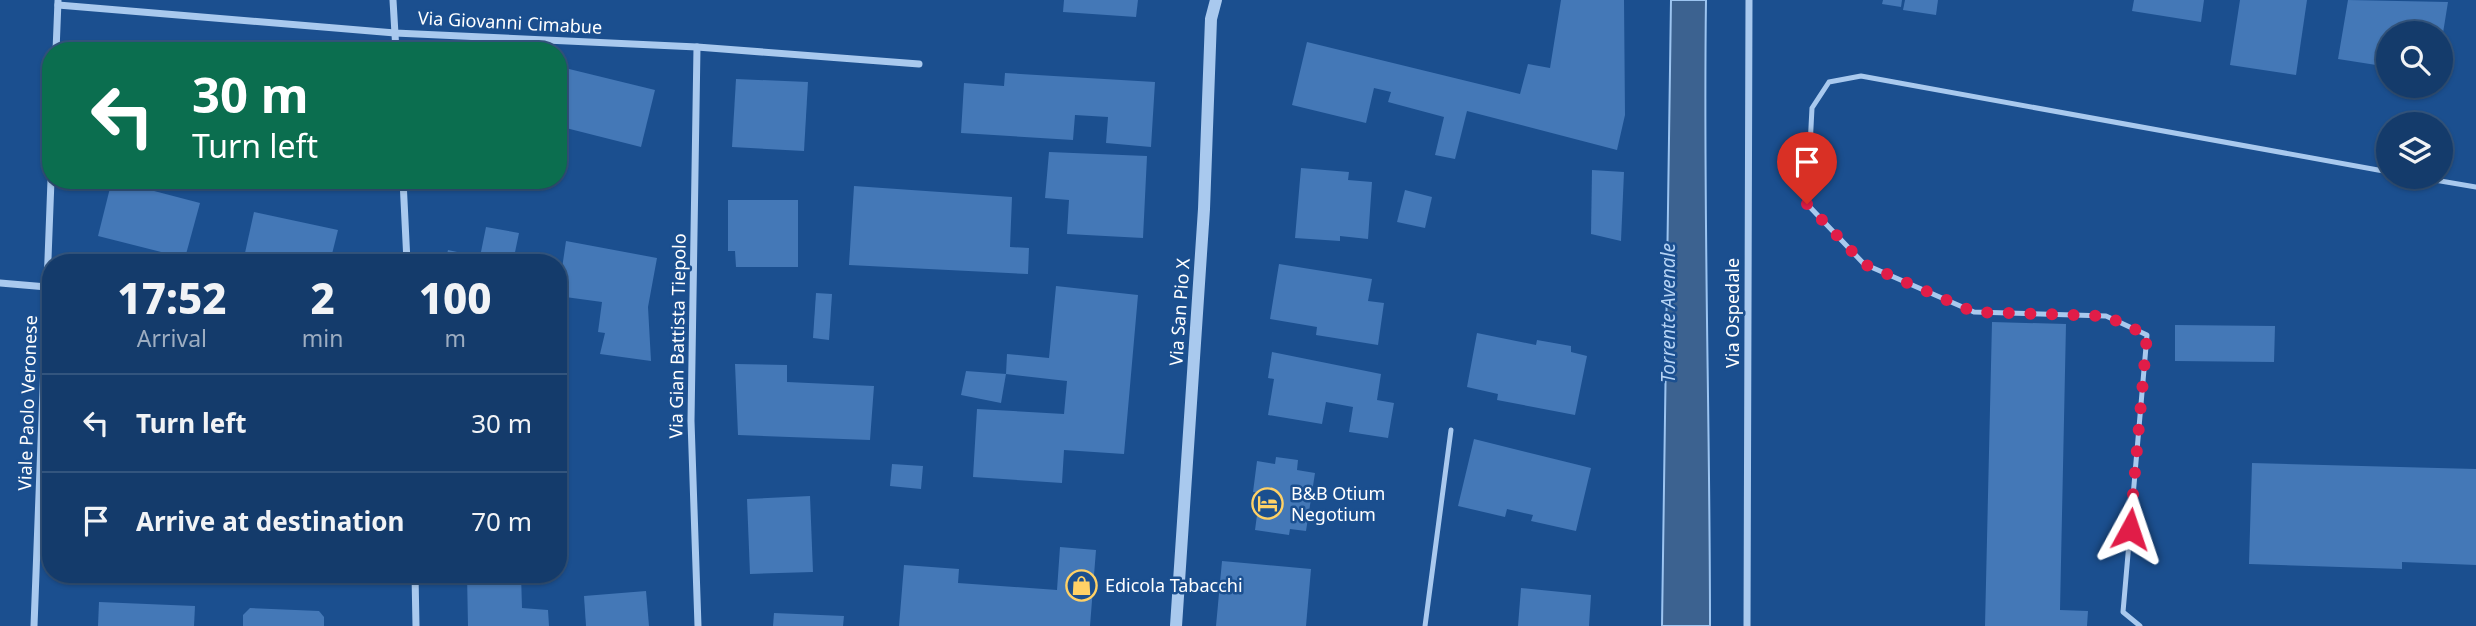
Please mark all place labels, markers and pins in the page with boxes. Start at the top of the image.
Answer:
pin [1777,132,1837,204]
place label: B&B Otium Negotium [1291,481,1385,526]
hotel icon: B&B Otium Negotium [1251,486,1285,520]
shop icon: Edicola Tabacchi [1065,568,1099,602]
place label: Edicola Tabacchi [1105,573,1243,597]

